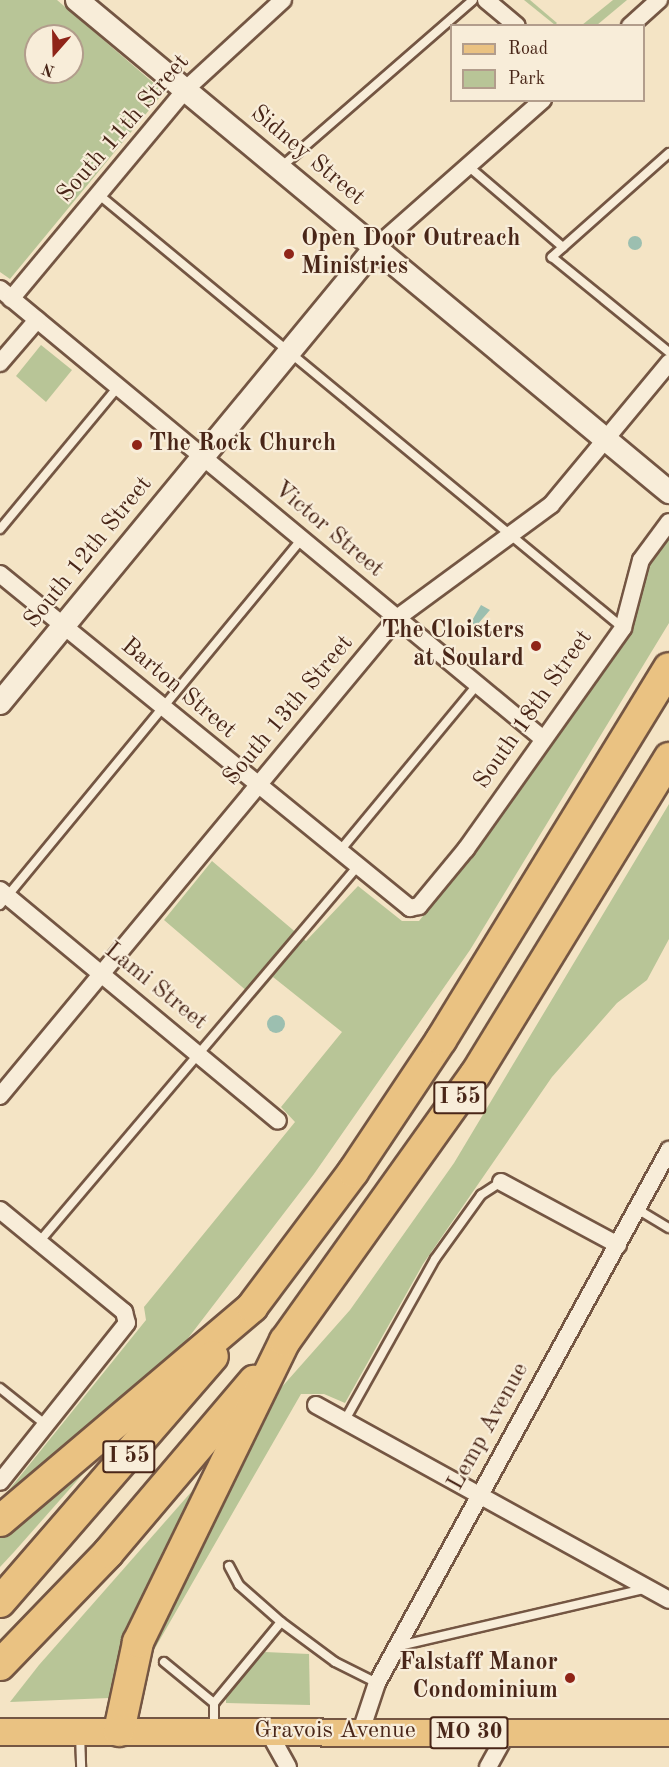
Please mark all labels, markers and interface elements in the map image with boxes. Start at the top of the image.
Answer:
north arrow [24,24,84,84]
legend [450,24,645,102]
text: Road [508,40,548,58]
street label: South 11th Street [52,49,196,209]
text: N [40,59,57,79]
text: Park [508,70,545,88]
street label: Sidney Street [244,100,370,212]
place label: Open Door Outreach Ministries [301,226,520,282]
marker: Open Door Outreach Ministries [282,247,296,261]
place label: The Rock Church [149,431,336,459]
marker: The Rock Church [130,438,144,452]
street label: South 12th Street [19,471,159,635]
street label: Victor Street [267,476,389,584]
place label: The Cloisters at Soulard [382,618,524,674]
street label: South 18th Street [468,625,600,795]
street label: South 13th Street [218,630,360,792]
street label: Barton Street [114,632,242,746]
marker: The Cloisters at Soulard [529,639,543,653]
street label: Lami Street [98,937,212,1037]
road number: I 55 [433,1079,487,1117]
street label: Lemp Avenue [442,1358,536,1496]
road number: I 55 [102,1438,156,1476]
place label: Falstaff Manor Condominium [399,1650,558,1706]
marker: Falstaff Manor Condominium [563,1671,577,1685]
road number: MO 30 [428,1714,510,1752]
street label: Gravois Avenue [254,1718,416,1746]

